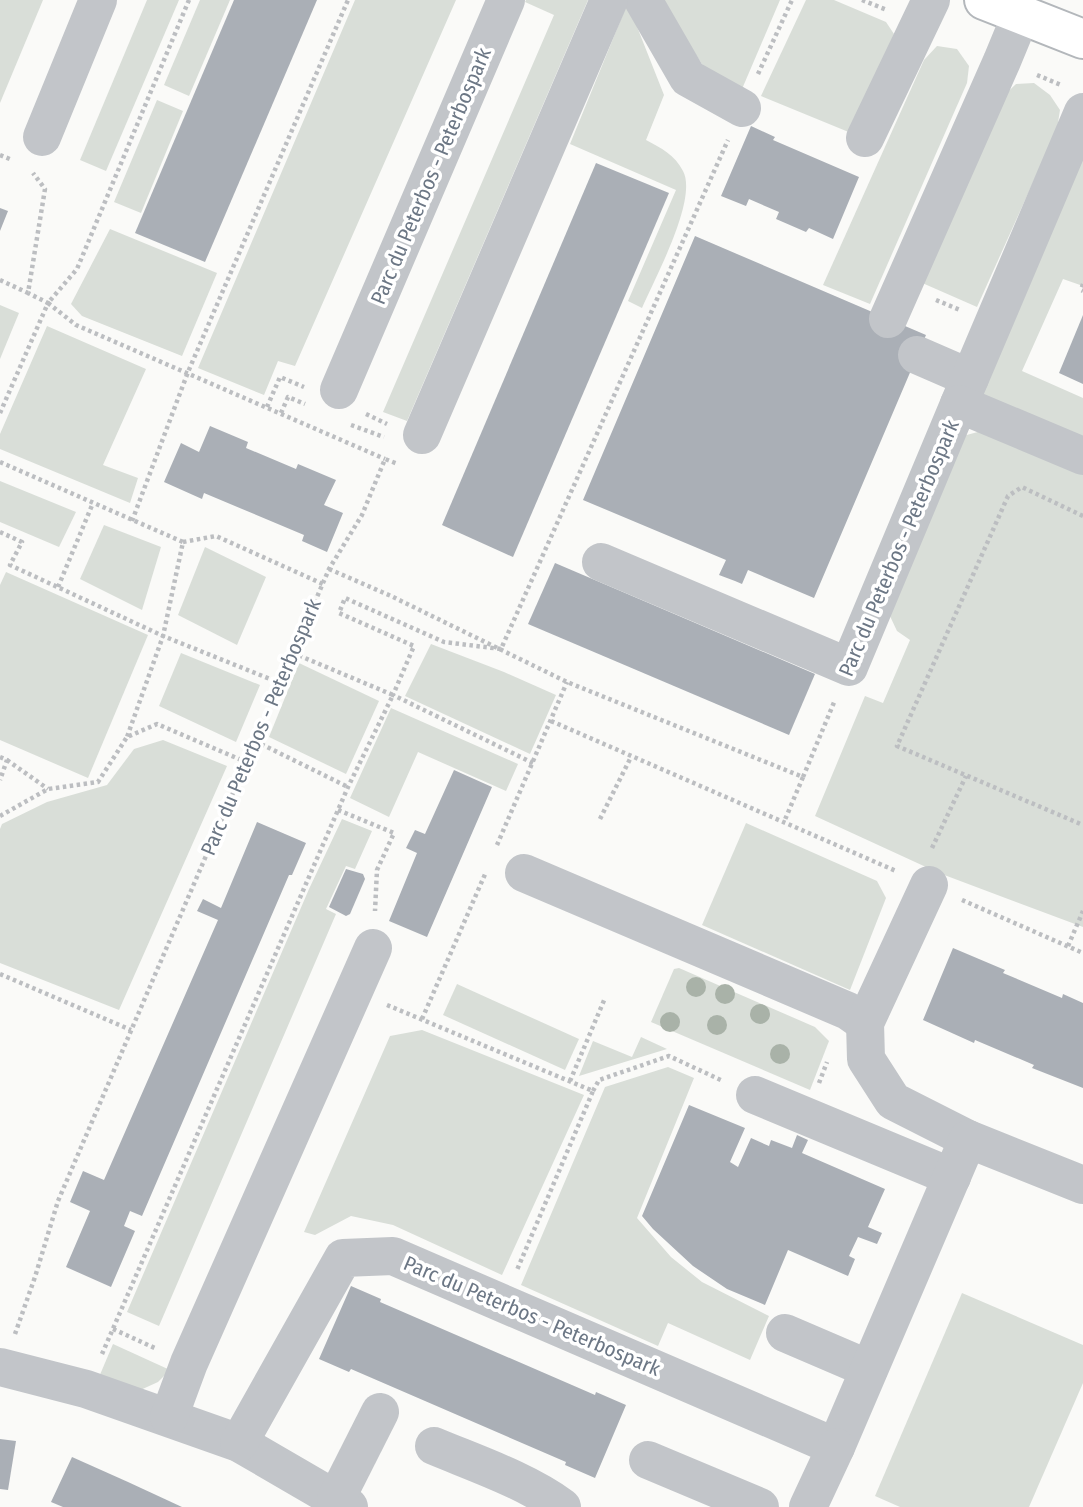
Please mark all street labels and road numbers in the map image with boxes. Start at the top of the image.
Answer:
street label: Parc du Peterbos - Peterbospark [365,44,497,308]
street label: Parc du Peterbos - Peterbospark [833,416,965,680]
street label: Parc du Peterbos - Peterbospark [195,595,327,859]
street label: Parc du Peterbos - Peterbospark [400,1250,664,1382]

